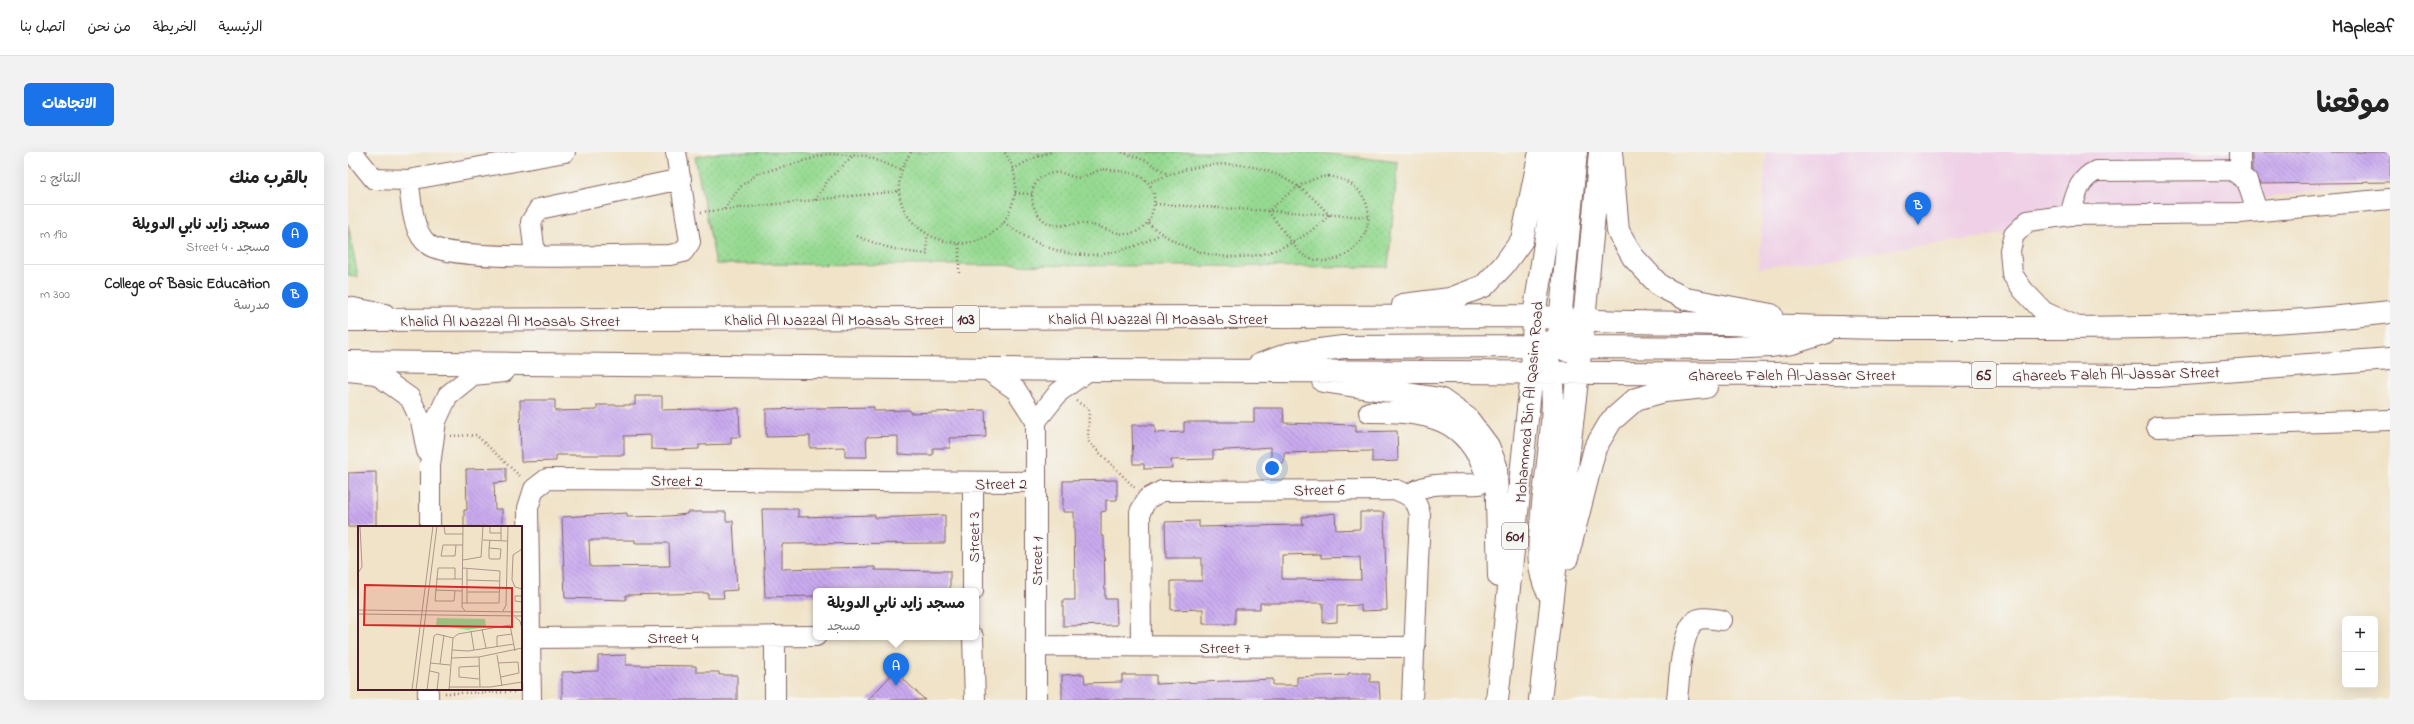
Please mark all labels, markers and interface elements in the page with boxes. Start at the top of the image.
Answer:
text: Mapleaf [2332,14,2394,41]
text: اتصل بنا [20,17,65,38]
text: من نحن [87,17,131,38]
text: الخريطة [153,17,197,38]
text: الرئيسية [219,17,263,38]
button: الاتجاهات [24,83,114,126]
text: موقعنا [2316,85,2390,126]
text: بالقرب منك [229,166,308,191]
text: النتائج: 2 [40,169,81,188]
pin: B [1905,192,1931,225]
text: مسجد زايد نابي الدويلة [132,214,270,236]
text: 190 m [40,225,67,244]
text: A [291,225,299,244]
text: مسجد · Street 4 [186,238,270,257]
text: College of Basic Education [104,273,270,295]
text: 300 m [40,285,70,304]
text: B [291,285,299,304]
text: مدرسة [234,296,270,315]
street label: Mohammed Bin Al Qasim Road [1509,300,1551,504]
road number: 103 [953,306,979,332]
street label: Khalid Al Nazzal Al Moasab Street [1048,308,1269,332]
street label: Khalid Al Nazzal Al Moasab Street [724,309,945,333]
street label: Khalid Al Nazzal Al Moasab Street [400,310,621,334]
street label: Ghareeb Faleh Al-Jassar Street [2012,361,2221,389]
road number: 65 [1972,362,1996,388]
street label: Ghareeb Faleh Al-Jassar Street [1688,364,1896,388]
your location [1262,458,1282,478]
street label: Street 2 [651,470,703,494]
street label: Street 2 [975,473,1027,497]
street label: Street 6 [1293,479,1345,503]
street label: Street 3 [963,512,987,562]
road number: 601 [1502,523,1528,549]
inset map [358,526,522,690]
street label: Street 1 [1026,536,1050,586]
popup [813,588,979,640]
text: مسجد زايد نابي الدويلة [827,593,965,615]
map controls [2342,616,2378,688]
button: + [2342,616,2378,652]
text: مسجد [827,617,860,636]
street label: Street 4 [648,627,699,651]
street label: Street 7 [1200,637,1251,661]
button: − [2342,652,2378,688]
pin: A [883,653,909,686]

